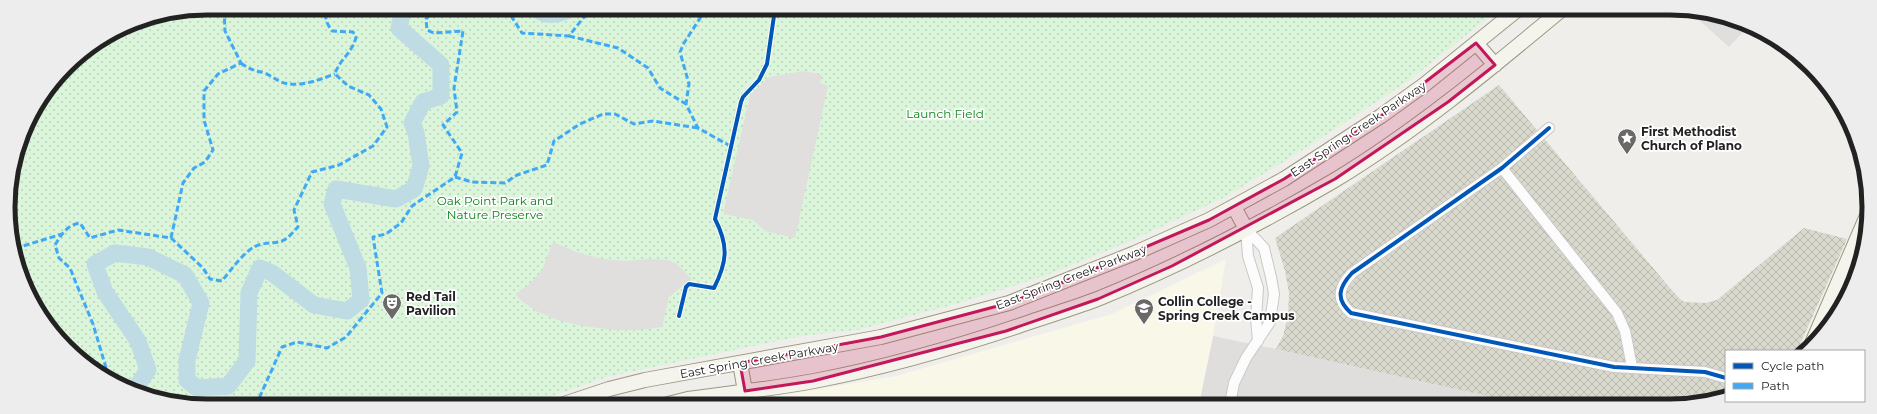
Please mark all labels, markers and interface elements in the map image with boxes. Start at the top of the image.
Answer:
street label: East Spring Creek Parkway [1287,78,1429,180]
park label: Launch Field [906,106,984,121]
place label: First Methodist Church of Plano [1641,124,1742,153]
place icon: First Methodist Church of Plano [1616,127,1638,155]
park label: Oak Point Park and Nature Preserve [437,193,553,222]
street label: East Spring Creek Parkway [993,241,1149,313]
place label: Red Tail Pavilion [406,289,456,318]
theatre icon: Red Tail Pavilion [381,292,403,320]
place label: Collin College - Spring Creek Campus [1158,294,1295,323]
school or university icon: Collin College - Spring Creek Campus [1133,297,1155,325]
street label: East Spring Creek Parkway [679,339,840,381]
legend [1725,350,1865,402]
text: Cycle path [1761,358,1824,373]
text: Path [1761,378,1790,393]

